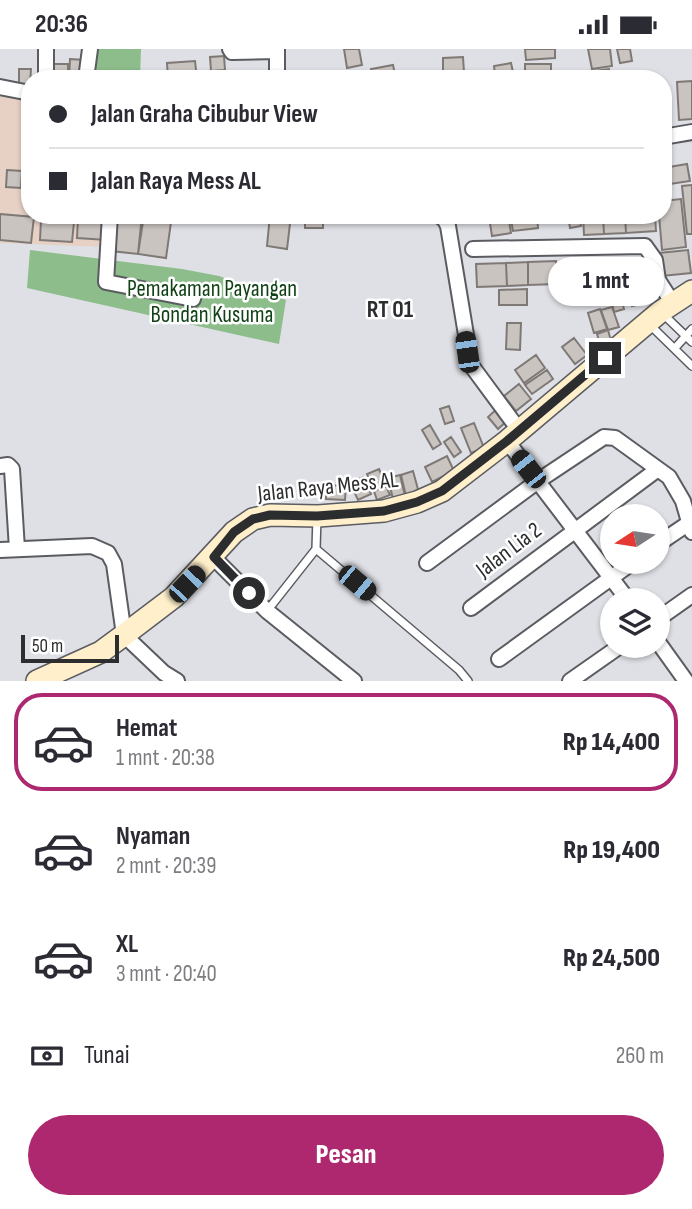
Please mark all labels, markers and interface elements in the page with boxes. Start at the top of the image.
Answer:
text: 20:36 [35,9,88,40]
text: Jalan Graha Cibubur View [91,99,318,130]
text: Jalan Raya Mess AL [91,166,261,197]
callout: 1 mnt [547,257,663,305]
text: 1 mnt [583,267,629,295]
park label: Pemakaman Payangan Bondan Kusuma [127,275,297,329]
district label: RT 01 [367,295,414,324]
car [454,330,481,374]
route end [589,342,621,374]
car [507,446,550,492]
street label: Jalan Raya Mess AL [255,466,400,508]
north arrow [600,504,670,574]
map controls [600,504,670,658]
street label: Jalan Lia 2 [470,516,547,584]
car [335,561,380,605]
car [165,562,210,606]
route start [233,577,265,609]
button: layers [600,588,670,658]
scale bar [21,631,119,663]
text: 50 m [32,635,63,658]
icon: car [32,711,95,774]
text: Hemat [116,713,177,744]
text: Rp 14,400 [563,727,660,758]
text: 1 mnt · 20:38 [116,744,215,772]
icon: car [32,819,95,882]
text: Nyaman [116,821,190,852]
text: Rp 19,400 [563,835,660,866]
text: 2 mnt · 20:39 [116,852,216,880]
icon: car [32,927,95,990]
text: XL [116,929,138,960]
text: Rp 24,500 [563,943,660,974]
text: 3 mnt · 20:40 [116,960,217,988]
icon: cash [28,1037,66,1075]
text: Tunai [84,1040,130,1071]
text: 260 m [616,1042,664,1070]
button: Pesan [28,1115,664,1195]

